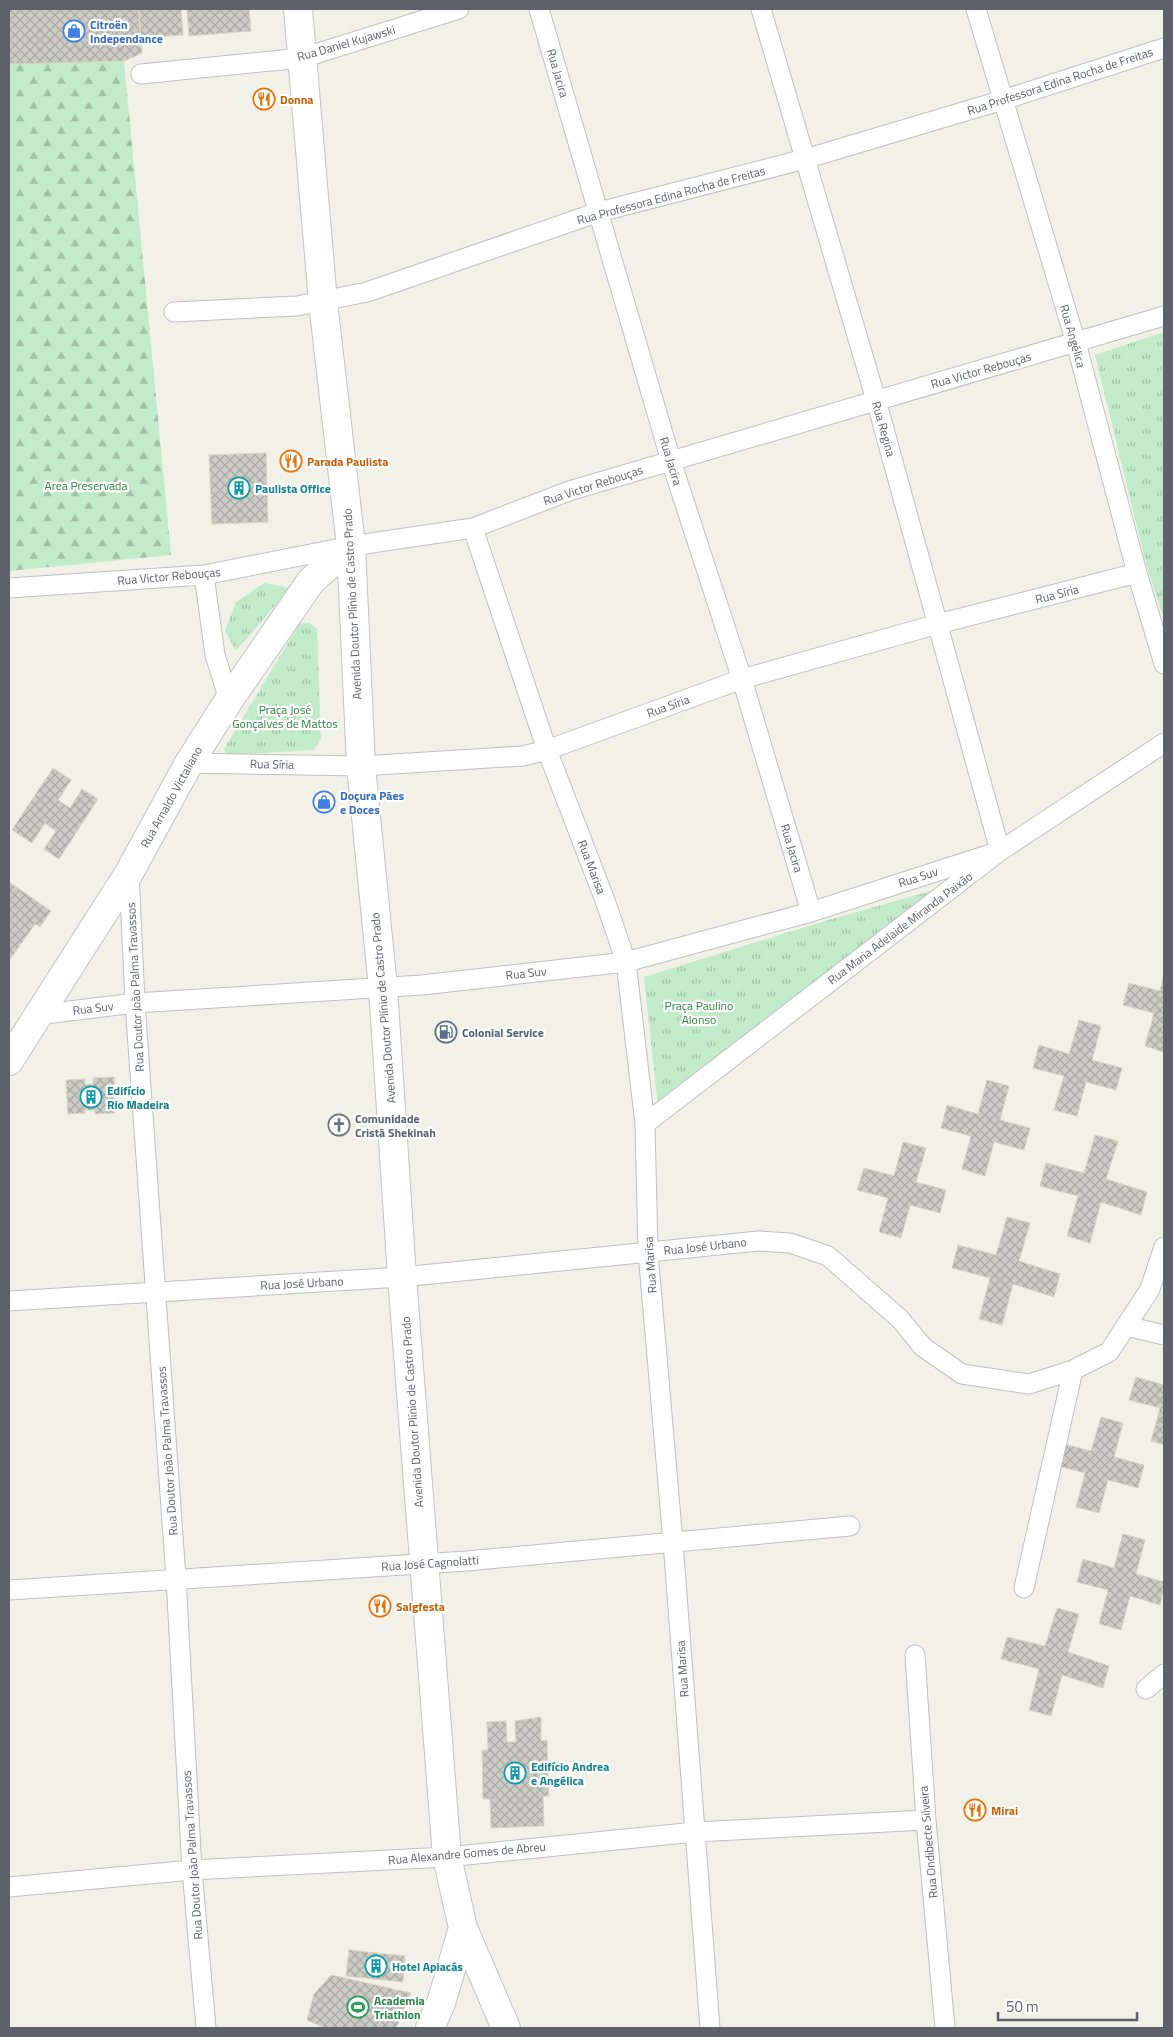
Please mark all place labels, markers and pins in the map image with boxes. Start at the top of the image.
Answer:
place label: Citroën Independance [90,15,163,48]
shop icon: Citroën Independance [62,19,86,43]
restaurant icon: Donna [252,87,276,111]
place label: Donna [280,90,313,109]
restaurant icon: Parada Paulista [279,449,303,473]
place label: Parada Paulista [307,452,388,471]
building icon: Paulista Office [227,476,251,500]
place label: Paulista Office [255,479,331,498]
place label: Doçura Pães e Doces [340,786,405,819]
shop icon: Doçura Pães e Doces [312,790,336,814]
fuel station icon: Colonial Service [434,1020,458,1044]
place label: Colonial Service [462,1023,544,1042]
place label: Edifício Rio Madeira [107,1081,169,1114]
building icon: Edifício Rio Madeira [79,1085,103,1109]
place label: Comunidade Cristã Shekinah [355,1109,436,1142]
church icon: Comunidade Cristã Shekinah [327,1113,351,1137]
restaurant icon: Salgfesta [368,1594,392,1618]
place label: Salgfesta [396,1597,445,1616]
place label: Edifício Andrea e Angélica [531,1757,609,1790]
building icon: Edifício Andrea e Angélica [503,1761,527,1785]
restaurant icon: Mirai [963,1798,987,1822]
place label: Mirai [991,1801,1018,1820]
building icon: Hotel Apiacás [364,1954,388,1978]
place label: Hotel Apiacás [392,1957,463,1976]
place label: Academia Triathlon [374,1991,425,2024]
sports icon: Academia Triathlon [346,1995,370,2019]

